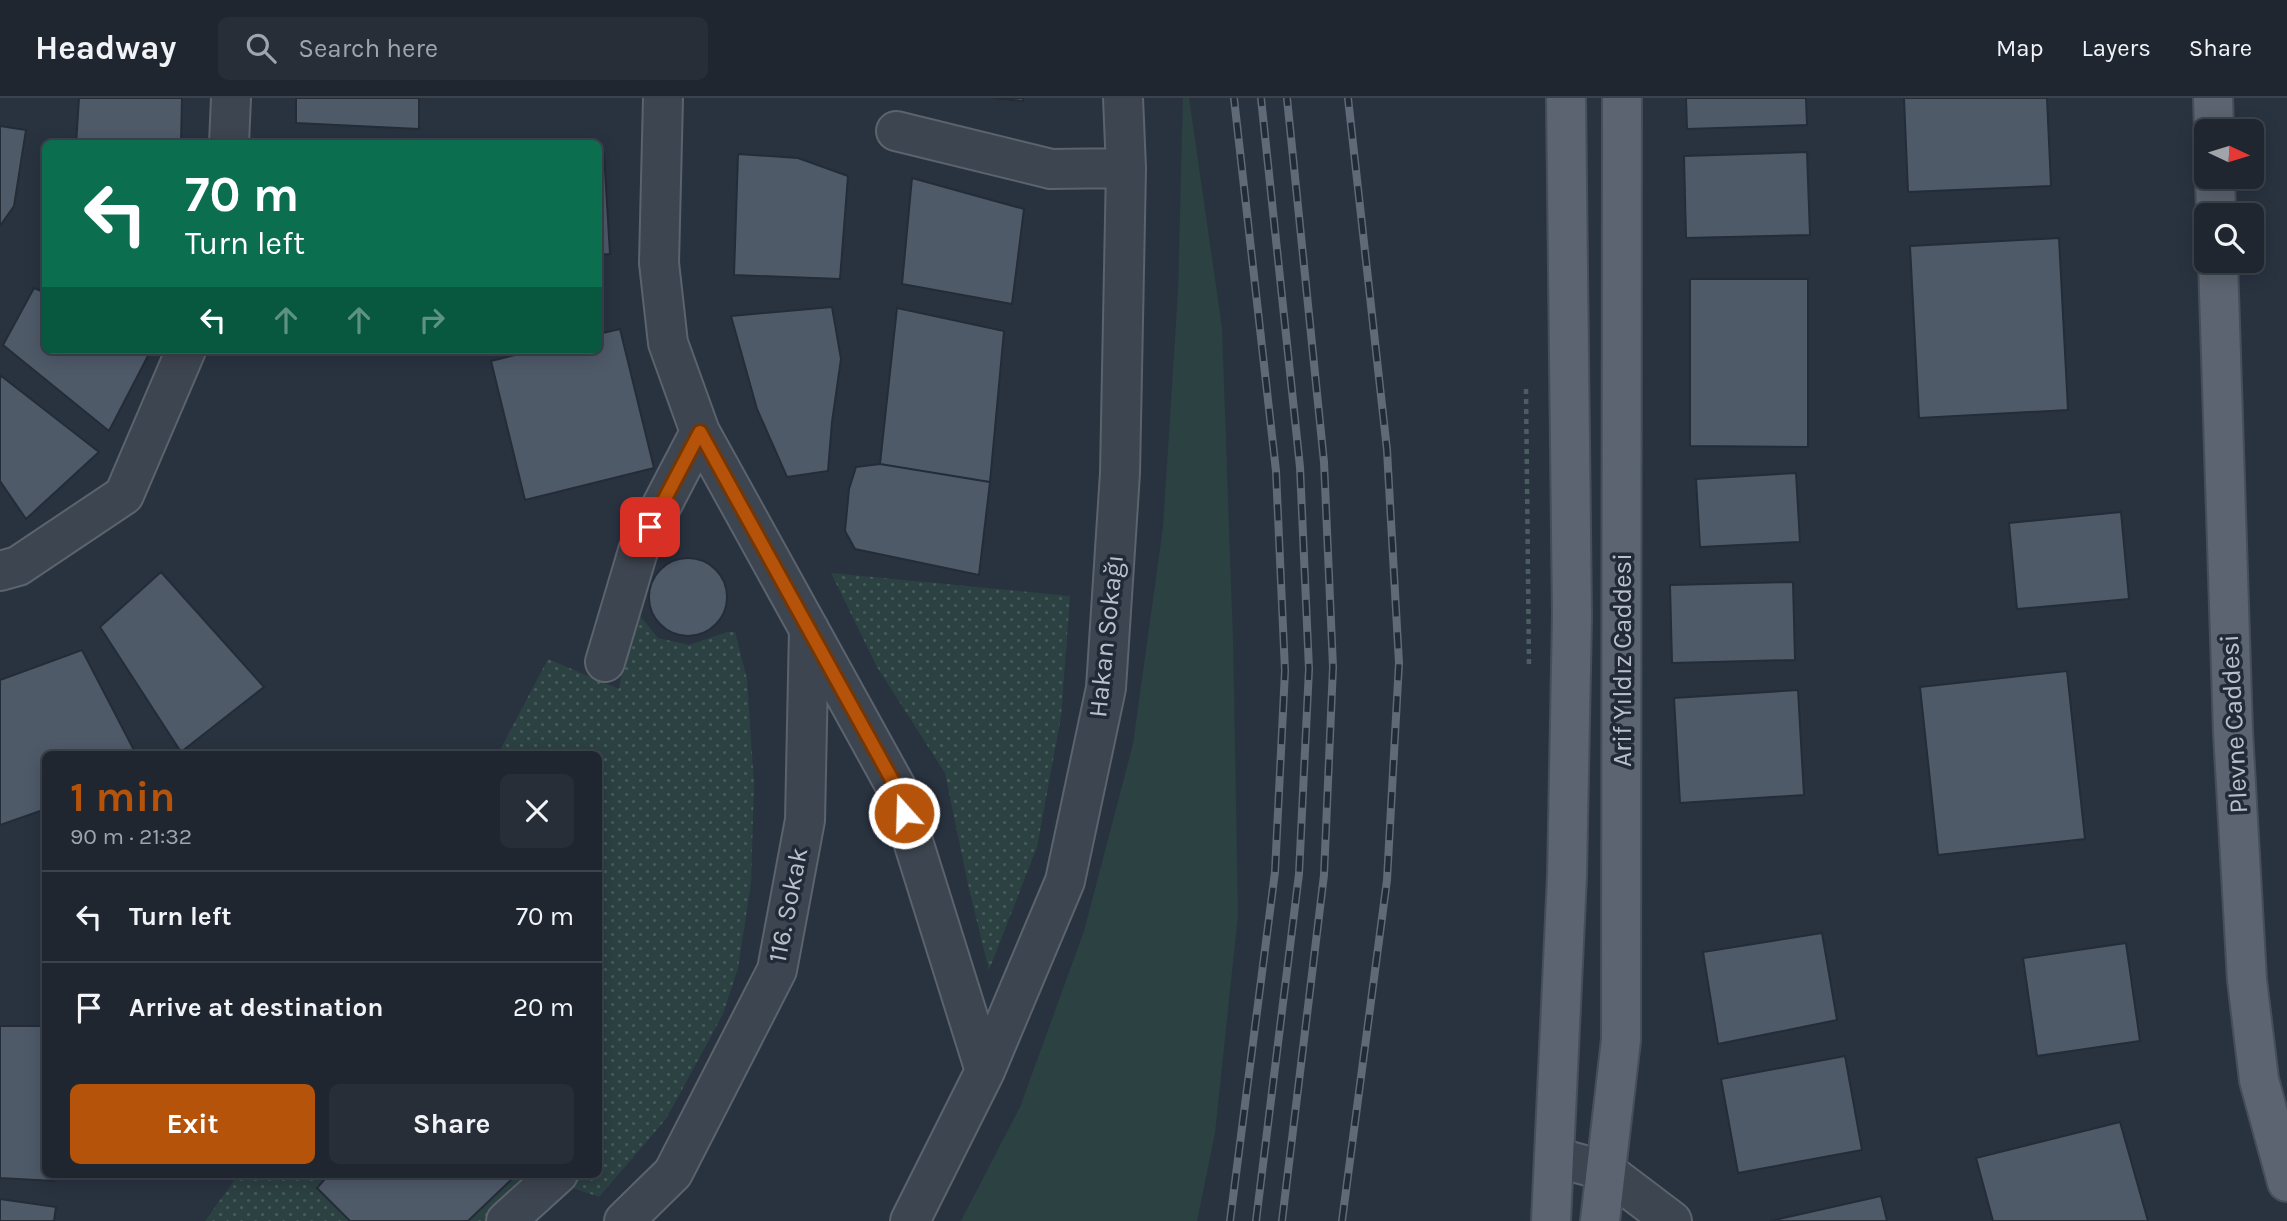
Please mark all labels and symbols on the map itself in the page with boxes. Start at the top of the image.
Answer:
north arrow [2194,119,2264,189]
pin [620,497,680,557]
street label: Hakan Sokağı [1082,553,1130,719]
street label: Arif Yıldız Caddesi [1607,553,1638,767]
street label: Plevne Caddesi [2214,634,2254,814]
position arrow [867,776,941,850]
street label: 116. Sokak [762,845,814,965]

